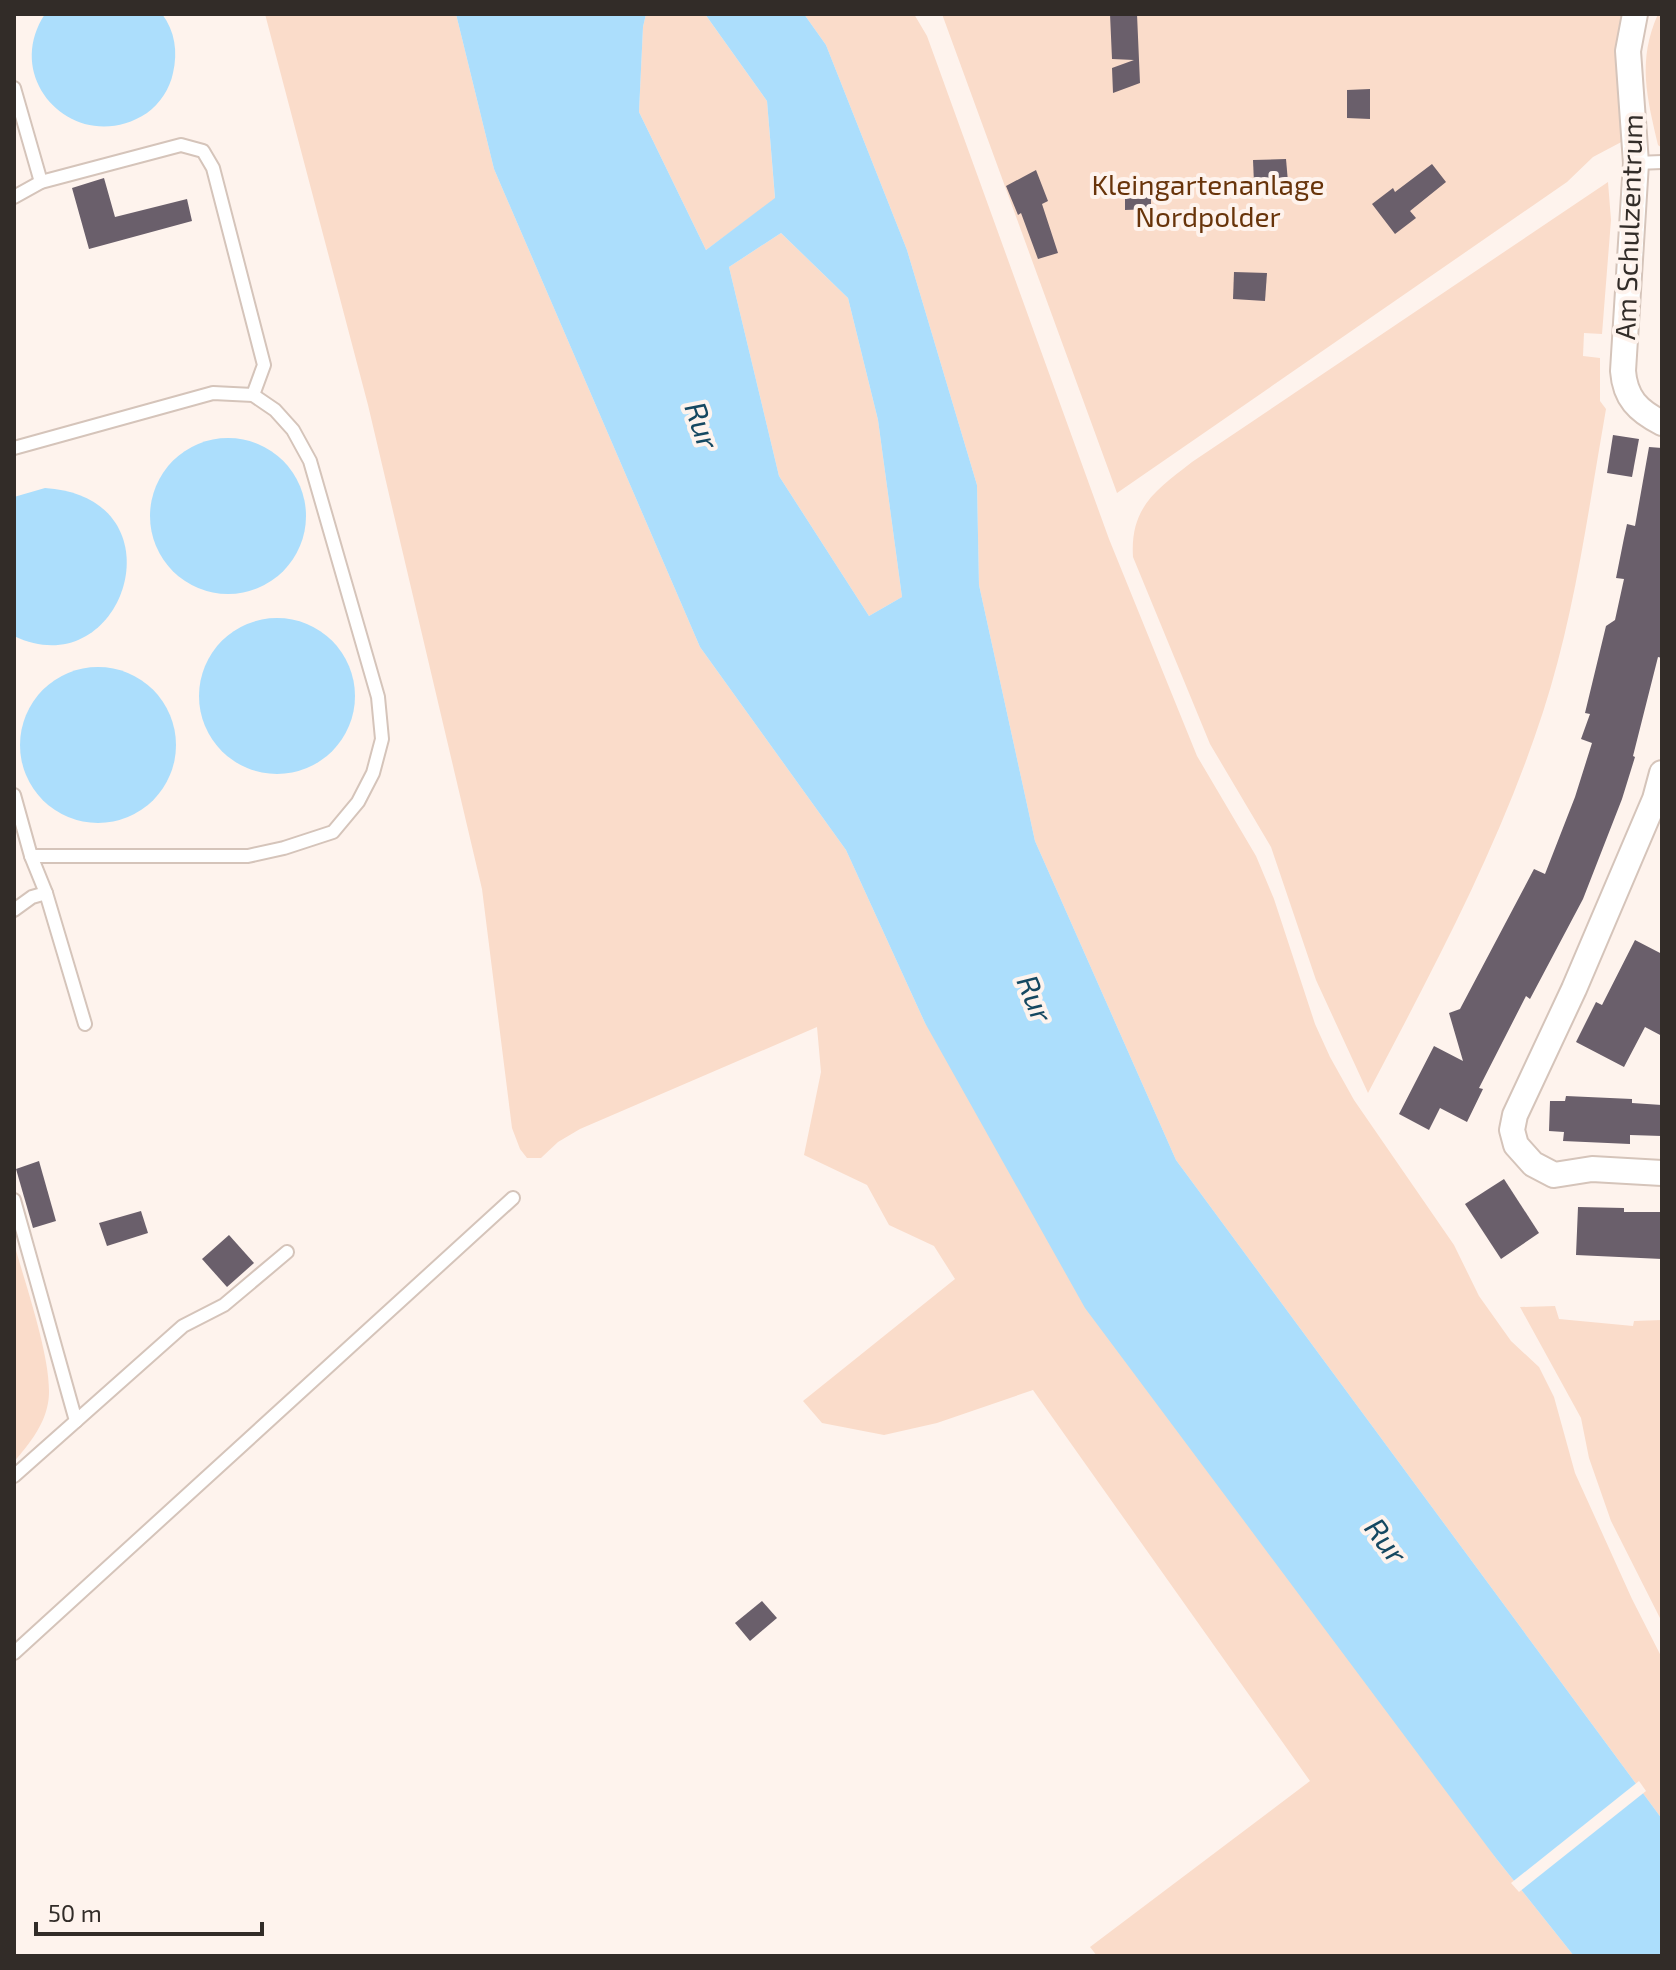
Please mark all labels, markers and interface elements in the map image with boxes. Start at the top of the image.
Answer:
street label: Am Schulzentrum [1607,113,1649,341]
park label: Kleingartenanlage Nordpolder [1091,167,1325,233]
water label: Rur [678,397,728,454]
water label: Rur [1010,969,1062,1028]
water label: Rur [1358,1510,1416,1571]
scale bar [36,1886,262,1936]
text: 50 m [48,1898,102,1927]

